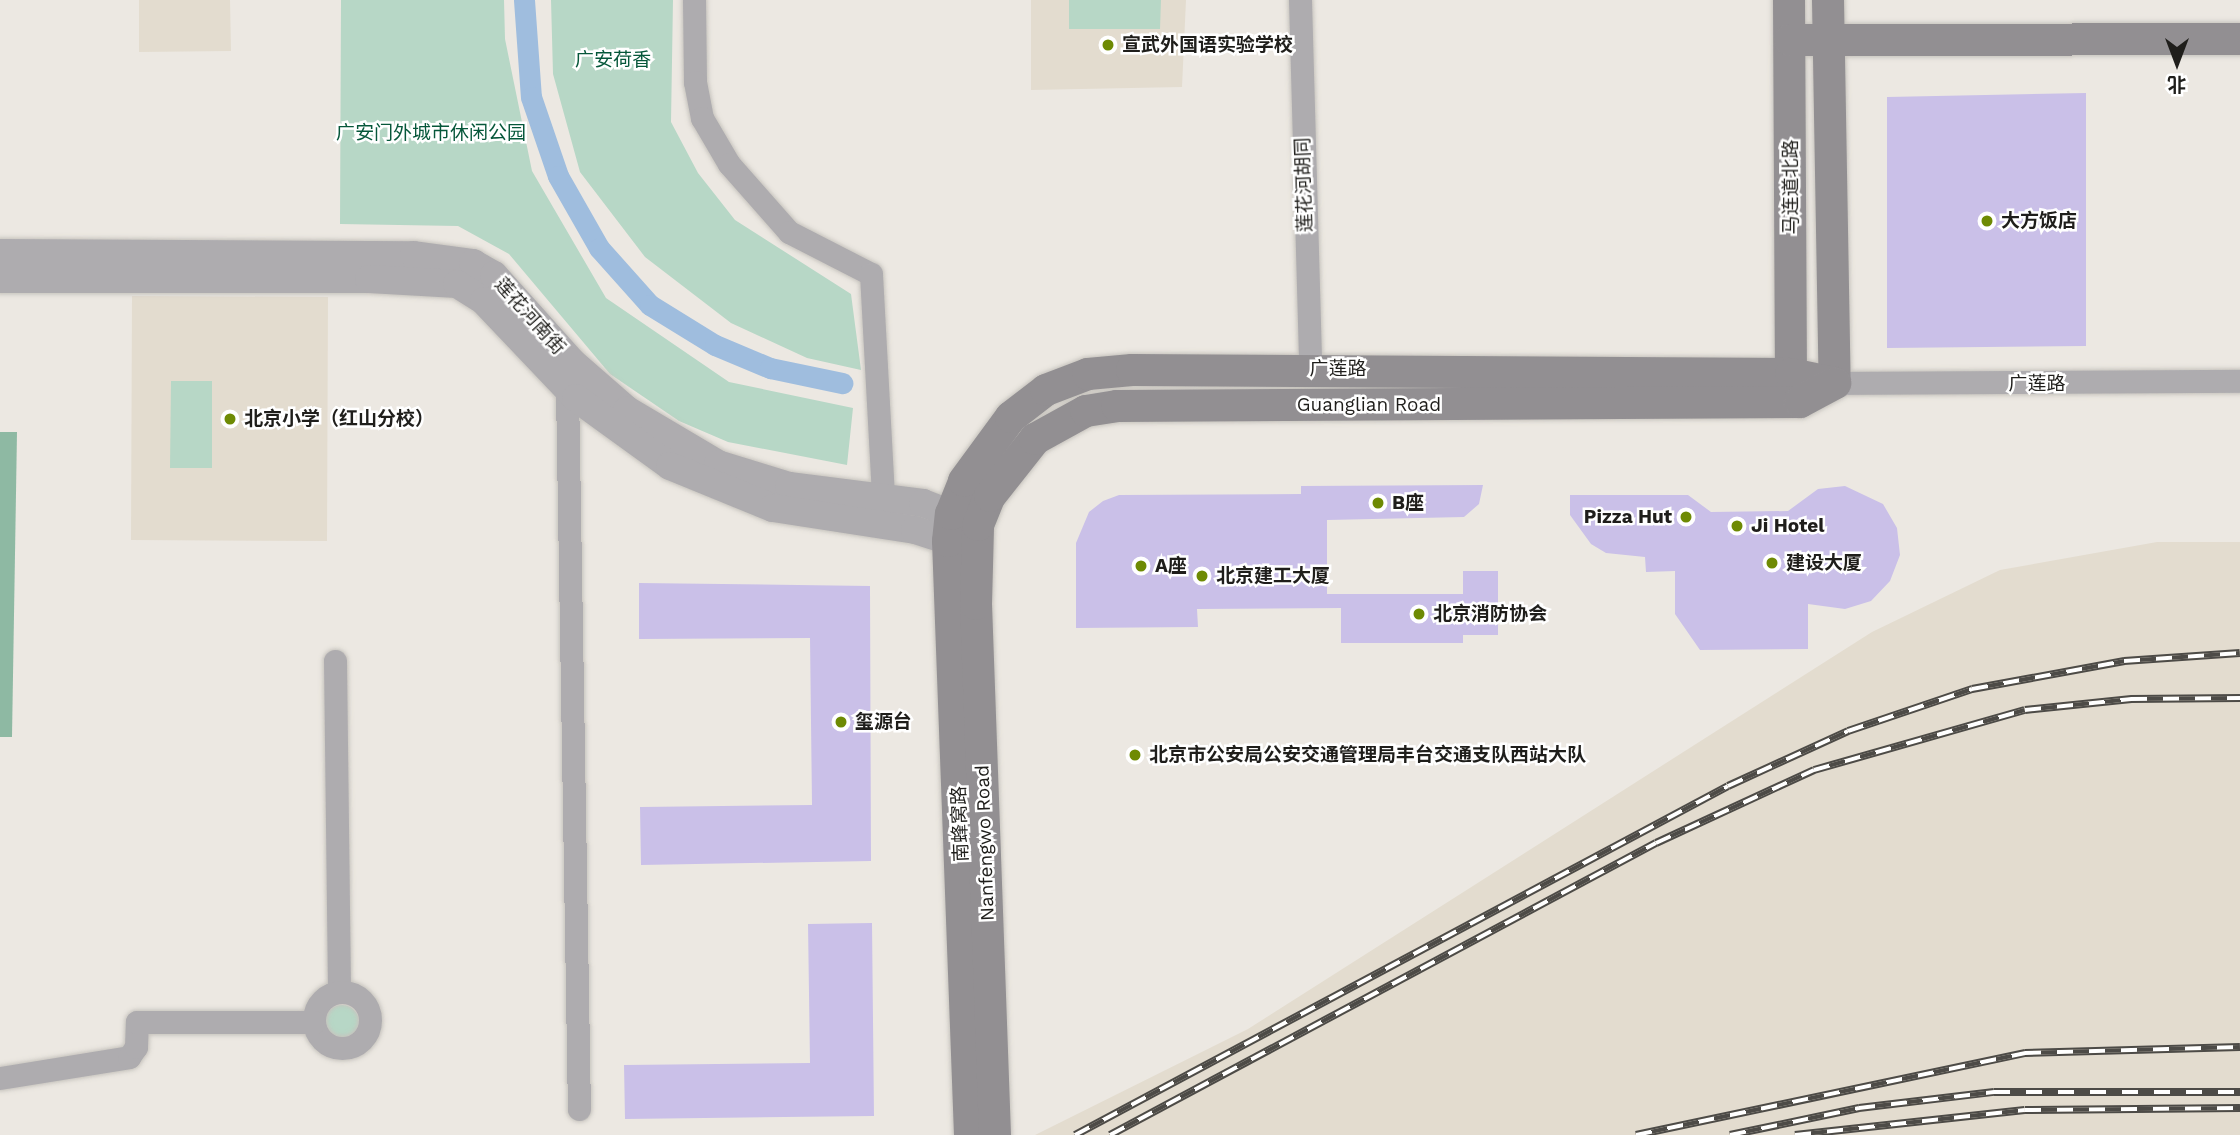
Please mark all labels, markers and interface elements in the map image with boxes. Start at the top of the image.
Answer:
north arrow [2142,28,2212,98]
place label: 宣武外国语实验学校 [1122,34,1293,56]
marker: 宣武外国语实验学校 [1100,37,1116,53]
park label: 广安荷香 [575,49,651,71]
text: 北 [2168,73,2187,96]
park label: 广安门外城市休闲公园 [336,122,526,144]
street label: 莲花河胡同 [1291,137,1317,233]
street label: 马连道北路 [1780,140,1802,234]
place label: 大方饭店 [2001,210,2077,232]
marker: 大方饭店 [1979,213,1995,229]
street label: 莲花河南街 [490,273,570,359]
street label: 广莲路 [1310,358,1366,380]
street label: 广莲路 [2009,373,2065,395]
street label: Guanglian Road [1297,394,1441,416]
place label: 北京小学（红山分校） [244,408,434,430]
marker: 北京小学（红山分校） [222,411,238,427]
place label: B座 [1392,492,1424,514]
marker: B座 [1370,495,1386,511]
place label: Pizza Hut [1584,506,1672,528]
marker: Pizza Hut [1678,509,1694,525]
place label: Ji Hotel [1751,515,1825,537]
marker: Ji Hotel [1729,518,1745,534]
place label: 建设大厦 [1786,552,1862,574]
place label: A座 [1155,555,1187,577]
marker: 建设大厦 [1764,555,1780,571]
marker: A座 [1133,558,1149,574]
place label: 北京建工大厦 [1216,565,1330,587]
marker: 北京建工大厦 [1194,568,1210,584]
place label: 北京消防协会 [1433,603,1547,625]
marker: 北京消防协会 [1411,606,1427,622]
place label: 玺源台 [855,711,912,733]
marker: 玺源台 [833,714,849,730]
place label: 北京市公安局公安交通管理局丰台交通支队西站大队 [1149,744,1586,766]
marker: 北京市公安局公安交通管理局丰台交通支队西站大队 [1127,747,1143,763]
street label: Nanfengwo Road [971,765,999,921]
street label: 南蜂窝路 [947,786,973,862]

